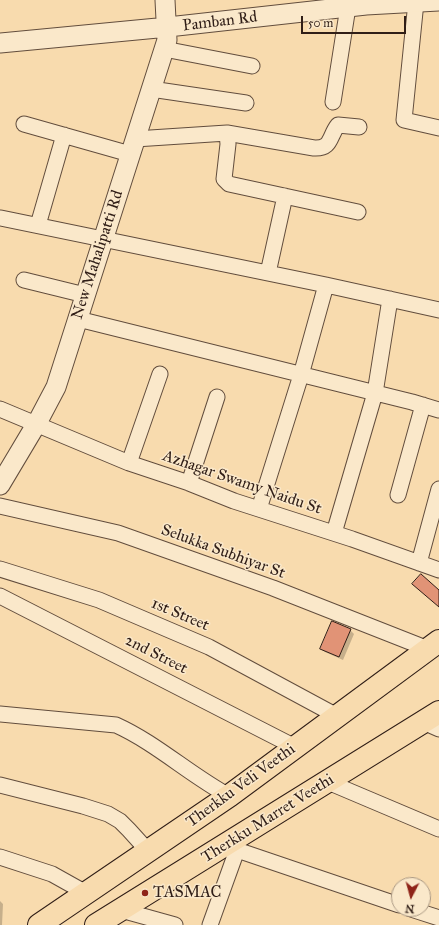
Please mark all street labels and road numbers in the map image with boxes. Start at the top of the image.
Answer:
street label: Pamban Rd [182,8,258,36]
street label: New Mahalipatti Rd [68,188,128,322]
street label: Azhagar Swamy Naidu St [160,447,324,519]
street label: Selukka Subhiyar St [158,521,288,583]
street label: 1st Street [148,594,212,636]
street label: 2nd Street [121,631,191,679]
street label: Therkku Veli Veethi [183,740,299,832]
street label: Therkku Marret Veethi [198,770,338,868]

